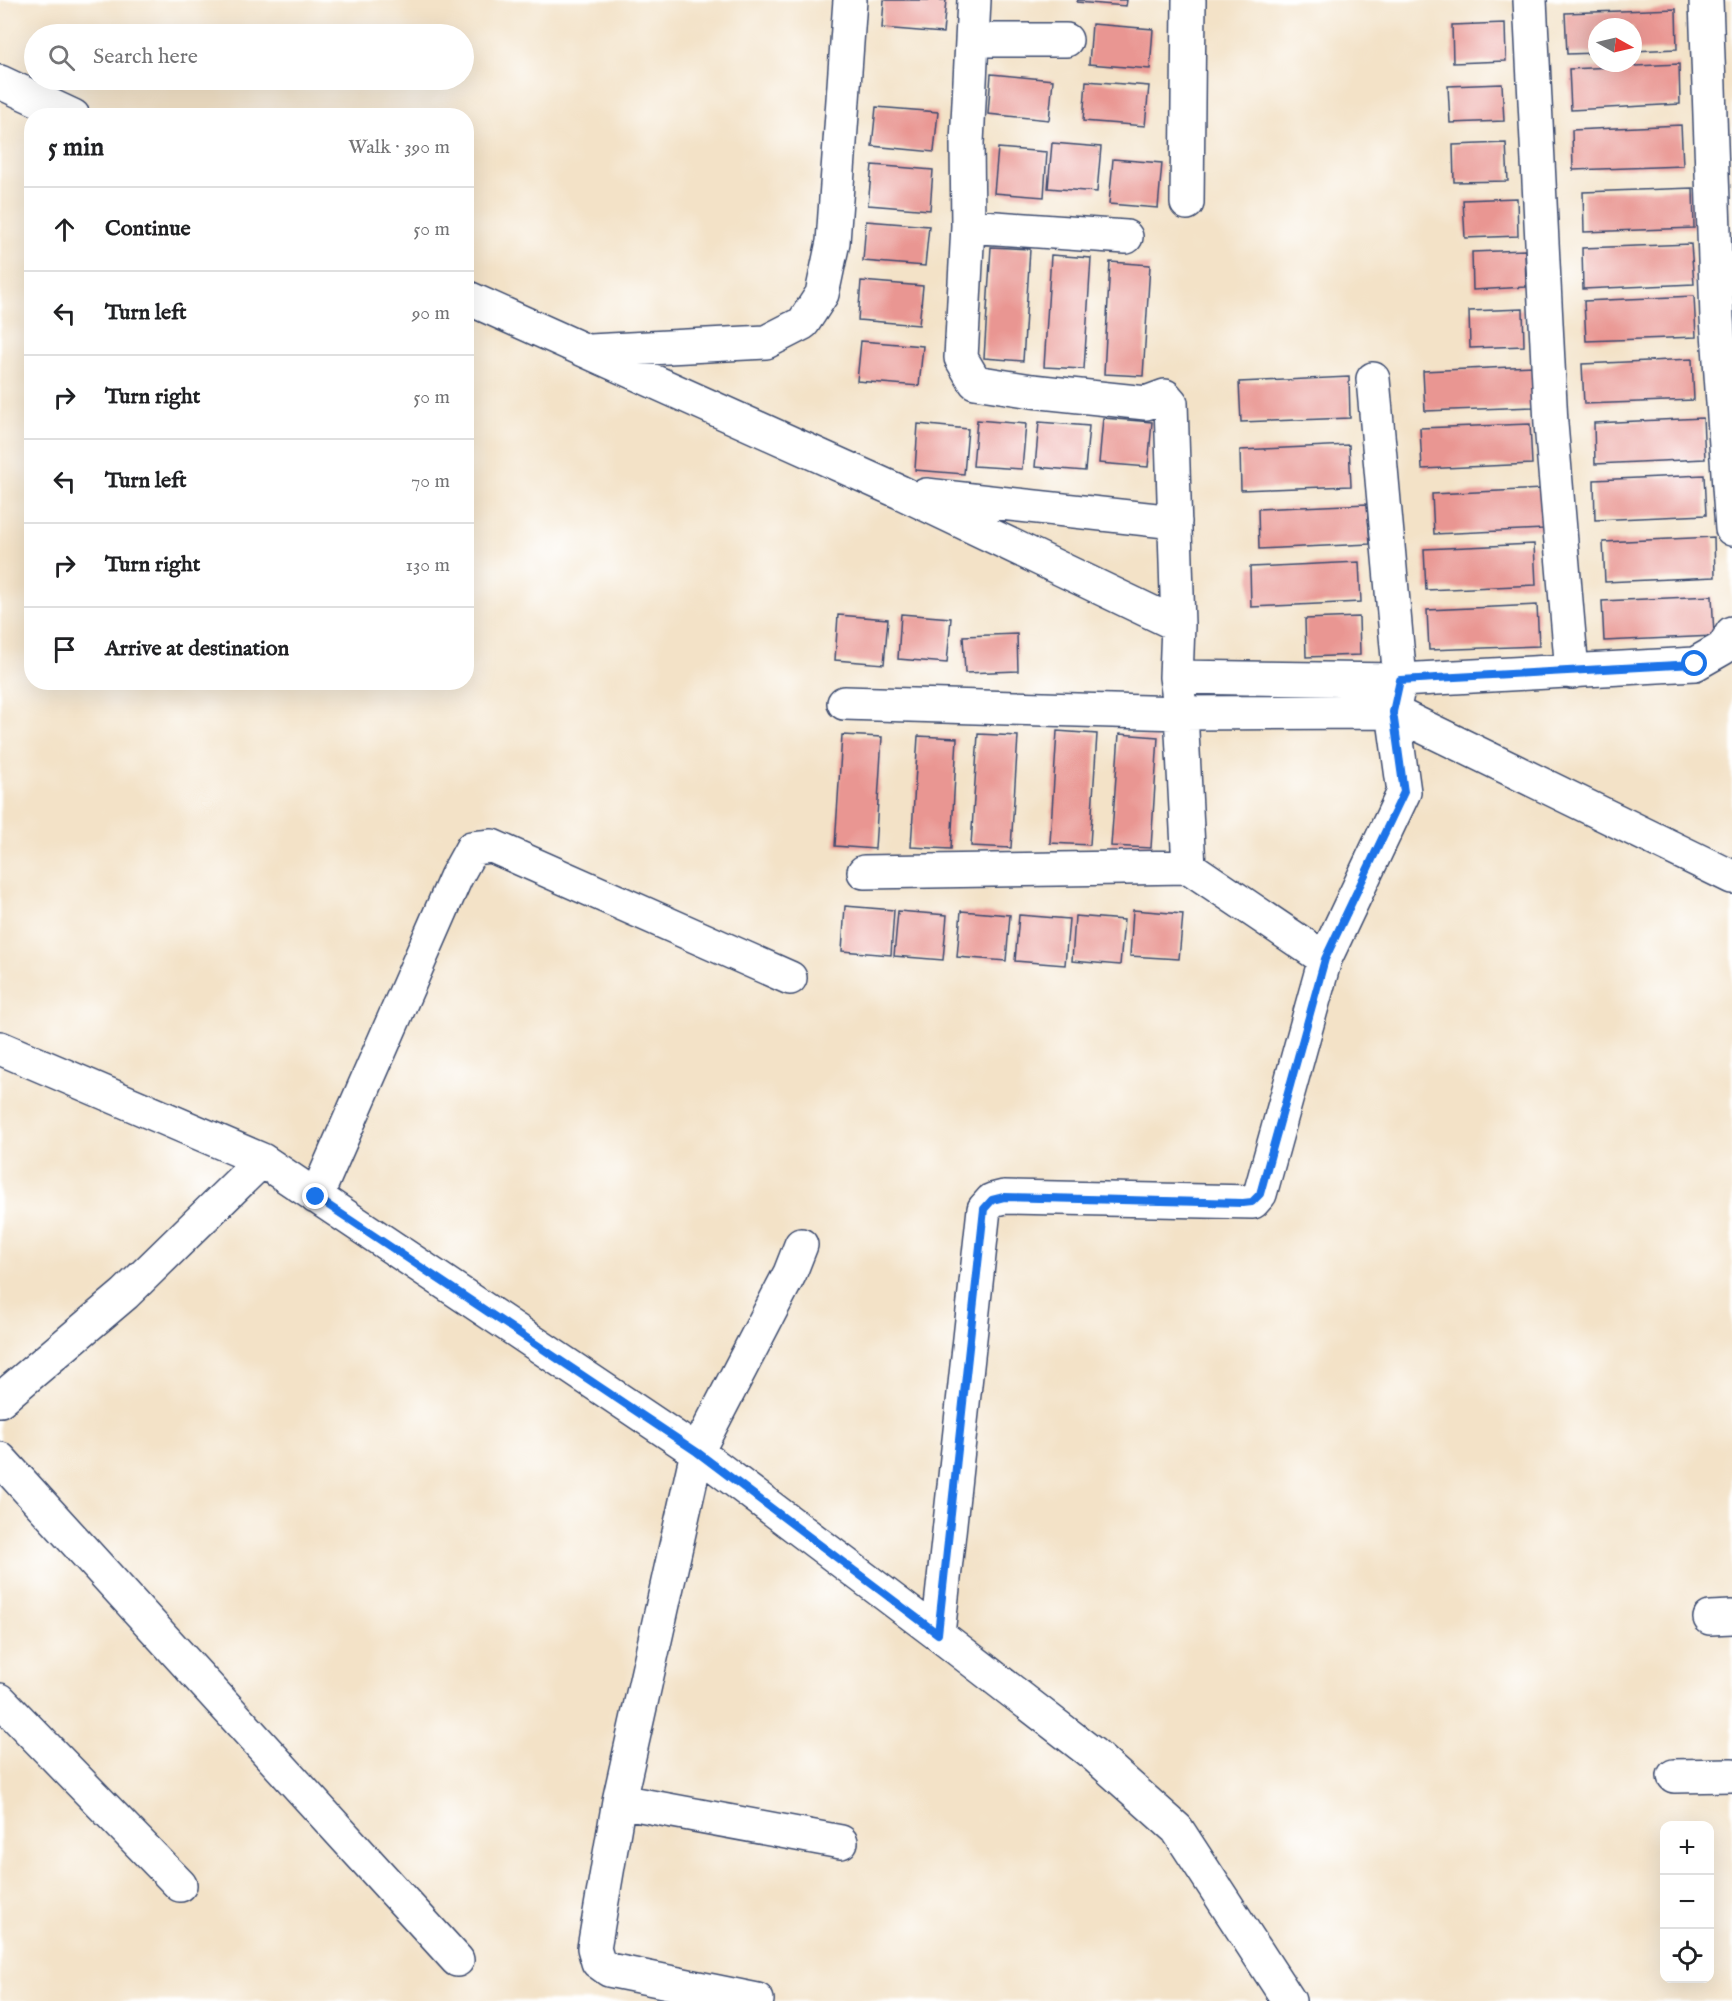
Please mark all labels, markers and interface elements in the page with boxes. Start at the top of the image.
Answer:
north arrow [1588,18,1642,72]
search box [24,24,474,90]
icon: search [45,41,78,74]
text: Search here [93,43,198,71]
text: 5 min [48,131,104,164]
text: Walk · 390 m [348,135,450,160]
icon: ahead [48,213,81,246]
text: Continue [105,215,191,243]
text: 50 m [413,217,450,242]
icon: left [48,297,81,330]
text: Turn left [105,299,187,327]
text: 90 m [412,301,450,326]
icon: right [48,381,81,414]
text: Turn right [105,383,200,411]
text: 50 m [413,385,450,410]
icon: left [48,465,81,498]
text: Turn left [105,467,187,495]
text: 70 m [411,469,450,494]
icon: right [48,549,81,582]
text: Turn right [105,551,200,579]
text: 130 m [405,553,450,578]
icon: arrive [48,633,81,666]
text: Arrive at destination [105,635,289,663]
route start [1681,650,1707,676]
route end [302,1183,328,1209]
map controls [1660,1821,1714,1983]
button: + [1660,1821,1714,1875]
button: − [1660,1875,1714,1929]
button: locate [1660,1929,1714,1983]

